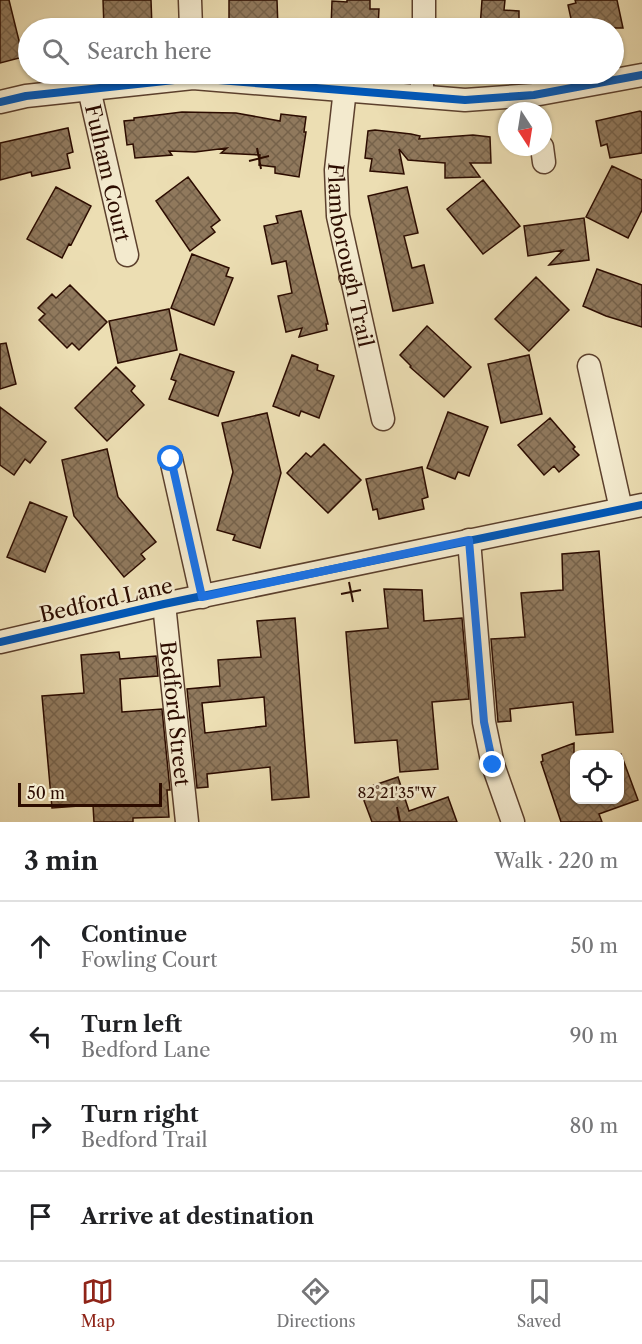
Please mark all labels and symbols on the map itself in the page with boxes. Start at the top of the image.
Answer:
street label: Fulham Court [80,102,136,245]
north arrow [498,102,552,156]
street label: Flamborough Trail [323,162,379,349]
route start [157,445,183,471]
street label: Bedford Lane [37,573,175,627]
street label: Bedford Street [155,640,196,788]
route end [479,751,505,777]
scale bar [18,780,162,808]
text: 82°21'35"W [358,783,437,802]

